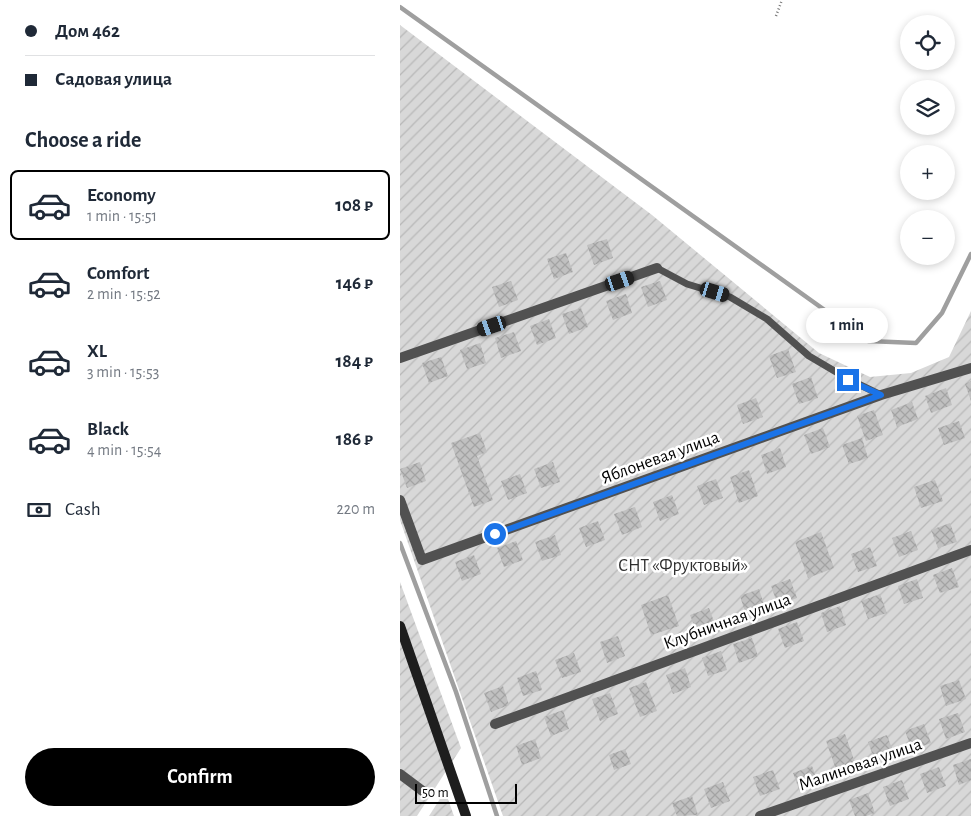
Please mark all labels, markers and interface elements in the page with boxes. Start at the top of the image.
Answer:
map controls [900,15,955,265]
button: locate [900,15,955,70]
text: Дом 462 [55,22,120,41]
text: Садовая улица [55,70,172,89]
button: layers [900,80,955,135]
text: Choose a ride [25,129,141,151]
button: + [900,145,955,200]
icon: car [27,183,72,228]
text: Economy [87,186,156,205]
text: 108 ₽ [335,196,373,215]
text: 1 min · 15:51 [87,208,157,224]
button: − [900,210,955,265]
icon: car [27,261,72,306]
text: Comfort [87,264,149,283]
car [603,269,636,293]
text: 146 ₽ [336,274,373,293]
car [698,280,731,304]
text: 2 min · 15:52 [87,286,161,302]
callout: 1 min [807,308,889,342]
car [475,314,508,338]
text: 1 min [830,317,864,333]
icon: car [27,339,72,384]
text: XL [87,342,107,361]
text: 184 ₽ [335,352,373,371]
text: 3 min · 15:53 [87,364,159,380]
route end [837,369,859,391]
icon: car [27,417,72,462]
text: Black [87,420,129,439]
street label: Яблоневая улица [599,427,722,488]
text: 186 ₽ [336,430,373,449]
text: 4 min · 15:54 [87,442,161,458]
icon: cash [25,496,53,524]
text: Cash [65,500,101,519]
text: 220 m [337,501,375,517]
route start [484,523,506,545]
park label: СНТ «Фруктовый» [618,557,748,575]
street label: Клубничная улица [661,590,793,653]
street label: Малиновая улица [796,735,924,794]
button: Confirm [25,748,375,806]
scale bar [415,781,518,804]
text: 50 m [422,786,449,800]

